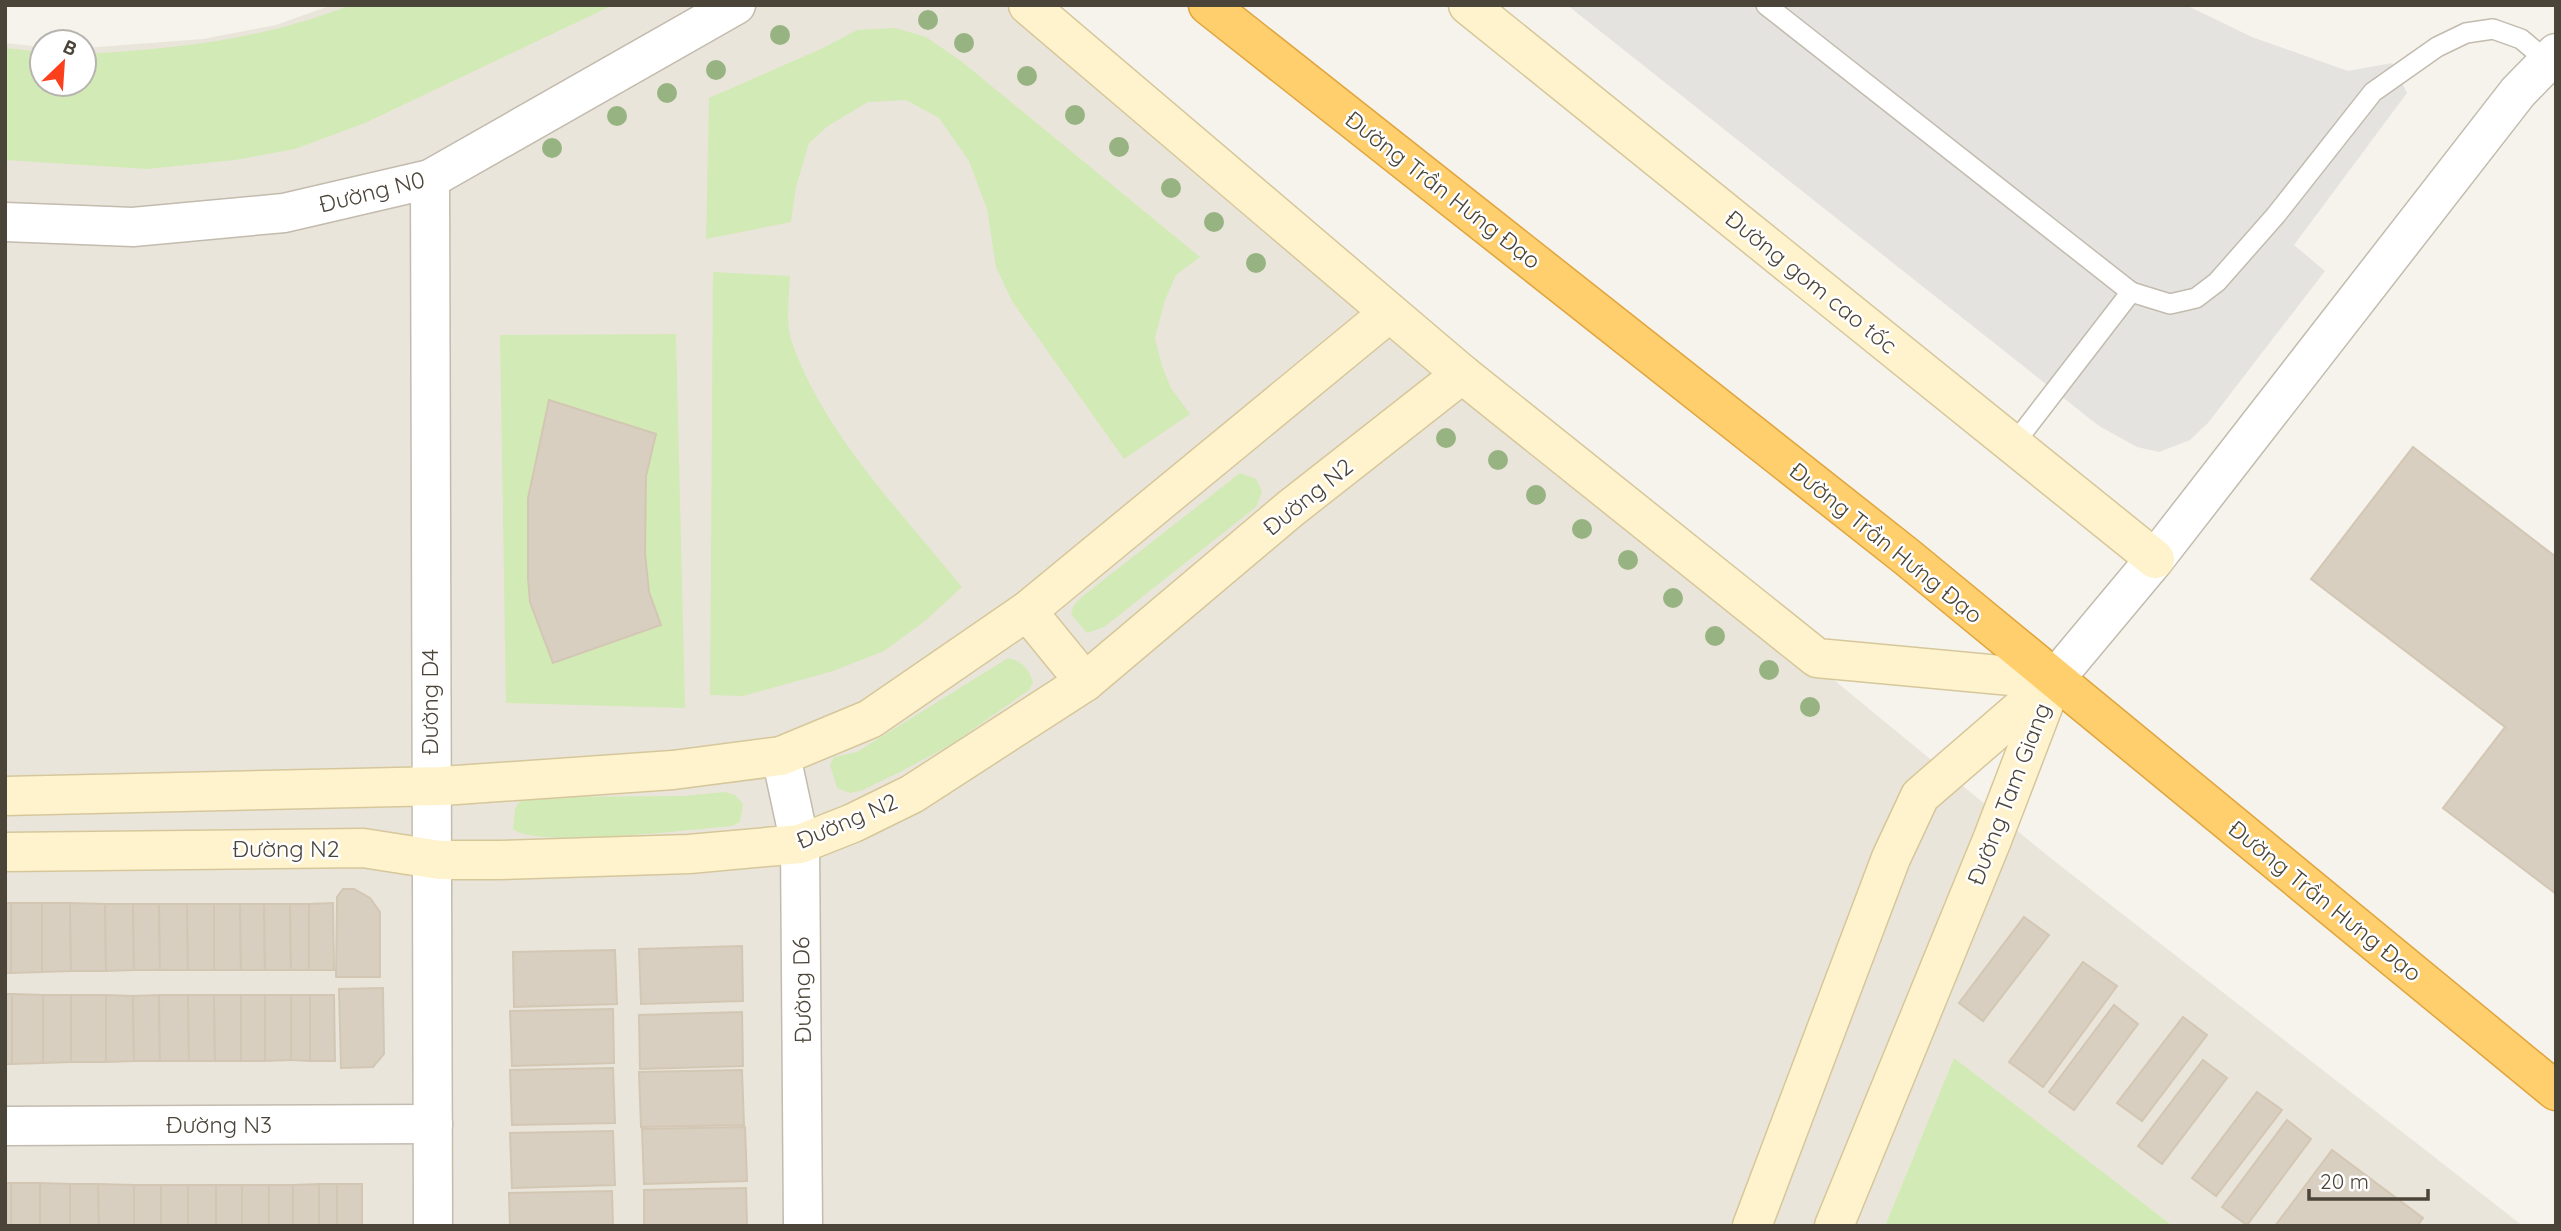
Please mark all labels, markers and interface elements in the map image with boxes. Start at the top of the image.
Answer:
north arrow [28,28,98,98]
text: B [59,34,81,61]
street label: Đường Trần Hưng Đạo [1340,104,1547,275]
street label: Đường N0 [316,164,428,219]
street label: Đường gom cao tốc [1720,204,1903,360]
street label: Đường N2 [1257,452,1358,542]
street label: Đường Trần Hưng Đạo [1784,456,1989,629]
street label: Đường D4 [415,649,444,755]
street label: Đường Tam Giang [1960,699,2057,889]
street label: Đường N2 [792,786,902,855]
street label: Đường Trần Hưng Đạo [2223,814,2428,987]
street label: Đường N2 [233,834,339,863]
street label: Đường D6 [786,937,817,1043]
street label: Đường N3 [166,1110,272,1139]
scale bar [2309,1158,2428,1202]
text: 20 m [2320,1168,2369,1194]

